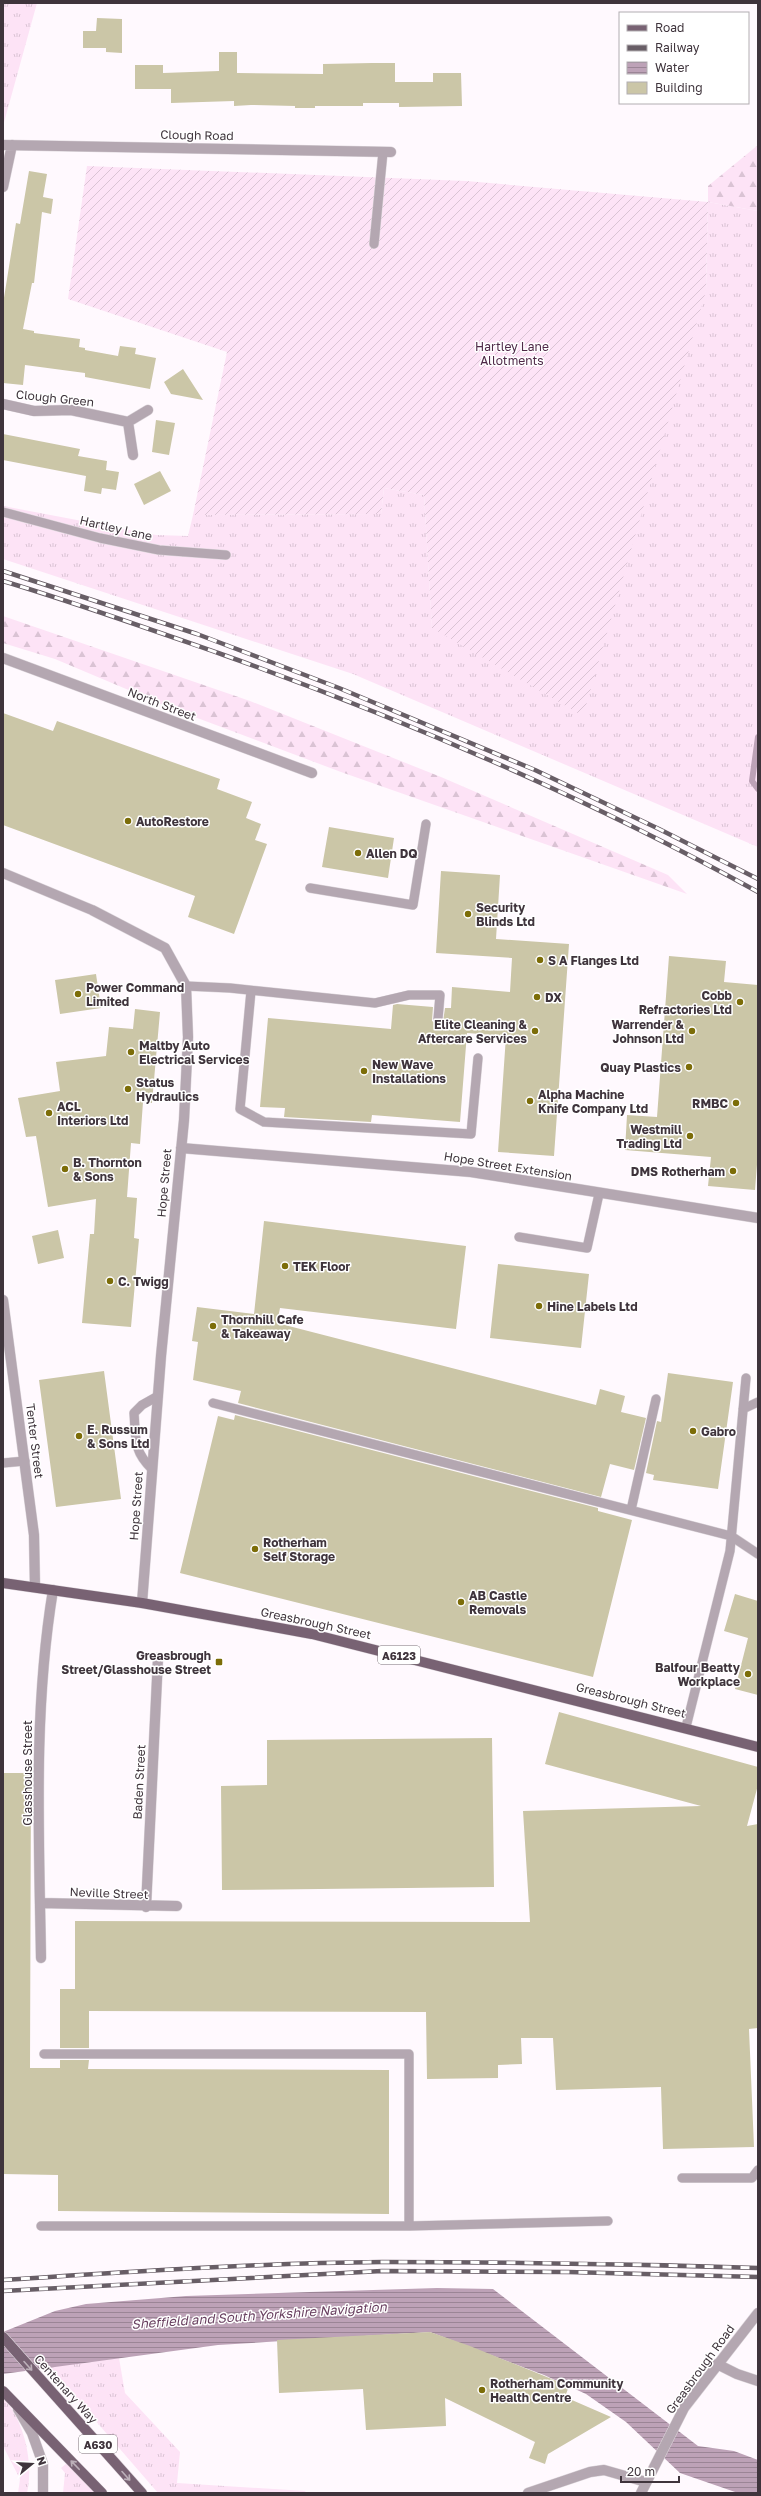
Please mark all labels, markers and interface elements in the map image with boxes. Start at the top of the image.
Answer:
legend [619,12,749,104]
text: Road [655,20,684,35]
text: Railway [655,40,700,55]
text: Water [655,60,689,75]
text: Building [655,80,703,95]
street label: Clough Road [160,127,234,143]
park label: Hartley Lane Allotments [475,339,549,368]
street label: Clough Green [15,386,95,410]
street label: Hartley Lane [78,512,154,544]
street label: North Street [126,684,198,724]
place label: AutoRestore [136,814,209,829]
marker: AutoRestore [123,816,133,826]
place label: Allen DQ [366,846,418,861]
marker: Allen DQ [353,848,363,858]
place label: Security Blinds Ltd [476,900,535,929]
marker: Security Blinds Ltd [463,909,473,919]
place label: S A Flanges Ltd [548,953,639,968]
marker: S A Flanges Ltd [535,955,545,965]
place label: Power Command Limited [86,980,184,1009]
place label: Cobb Refractories Ltd [639,988,733,1017]
marker: Power Command Limited [73,989,83,999]
place label: DX [545,990,562,1005]
marker: DX [532,992,542,1002]
marker: Cobb Refractories Ltd [735,997,745,1007]
place label: Elite Cleaning & Aftercare Services [418,1017,527,1046]
place label: Warrender & Johnson Ltd [611,1017,684,1046]
marker: Elite Cleaning & Aftercare Services [530,1026,540,1036]
marker: Warrender & Johnson Ltd [687,1026,697,1036]
place label: Maltby Auto Electrical Services [139,1038,250,1067]
marker: Maltby Auto Electrical Services [126,1047,136,1057]
place label: New Wave Installations [372,1057,446,1086]
place label: Quay Plastics [600,1060,681,1075]
marker: Quay Plastics [684,1062,694,1072]
marker: New Wave Installations [359,1066,369,1076]
place label: Status Hydraulics [136,1075,199,1104]
marker: Status Hydraulics [123,1084,133,1094]
place label: Alpha Machine Knife Company Ltd [538,1087,648,1116]
marker: Alpha Machine Knife Company Ltd [525,1096,535,1106]
place label: RMBC [692,1096,728,1111]
marker: RMBC [731,1098,741,1108]
place label: ACL Interiors Ltd [57,1099,128,1128]
marker: ACL Interiors Ltd [44,1108,54,1118]
place label: Westmill Trading Ltd [616,1122,682,1151]
marker: Westmill Trading Ltd [685,1131,695,1141]
street label: Hope Street [154,1148,175,1218]
street label: Hope Street Extension [443,1148,573,1184]
place label: B. Thornton & Sons [73,1155,142,1184]
marker: B. Thornton & Sons [60,1164,70,1174]
place label: DMS Rotherham [631,1164,725,1179]
marker: DMS Rotherham [728,1166,738,1176]
place label: TEK Floor [293,1259,350,1274]
marker: TEK Floor [280,1261,290,1271]
place label: C. Twigg [118,1274,169,1289]
marker: C. Twigg [105,1276,115,1286]
place label: Hine Labels Ltd [547,1299,638,1314]
marker: Hine Labels Ltd [534,1301,544,1311]
place label: Thornhill Cafe & Takeaway [221,1312,304,1341]
marker: Thornhill Cafe & Takeaway [208,1321,218,1331]
street label: Tenter Street [23,1403,47,1480]
place label: E. Russum & Sons Ltd [87,1422,149,1451]
place label: Gabro [701,1424,736,1439]
marker: Gabro [688,1426,698,1436]
marker: E. Russum & Sons Ltd [74,1431,84,1441]
street label: Hope Street [126,1471,146,1541]
place label: Rotherham Self Storage [263,1535,335,1564]
marker: Rotherham Self Storage [250,1544,260,1554]
place label: AB Castle Removals [469,1588,527,1617]
marker: AB Castle Removals [456,1597,466,1607]
street label: Greasbrough Street [259,1604,373,1642]
road number: A6123 [378,1646,420,1664]
place label: Greasbrough Street/Glasshouse Street [61,1648,211,1677]
marker: Greasbrough Street/Glasshouse Street [214,1657,224,1667]
place label: Balfour Beatty Workplace [655,1660,741,1689]
marker: Balfour Beatty Workplace [743,1669,753,1679]
street label: Greasbrough Street [574,1679,688,1721]
street label: Glasshouse Street [20,1720,35,1826]
street label: Baden Street [130,1744,148,1820]
street label: Neville Street [69,1884,149,1902]
water label: Sheffield and South Yorkshire Navigation [131,2298,388,2332]
street label: Greasbrough Road [663,2321,737,2417]
street label: Centenary Way [31,2352,101,2427]
one-way arrow [24,2361,33,2371]
place label: Rotherham Community Health Centre [490,2376,624,2405]
marker: Rotherham Community Health Centre [477,2385,487,2395]
road number: A630 [79,2435,117,2453]
north arrow [12,2444,52,2484]
text: N [35,2455,49,2467]
scale bar [621,2458,679,2484]
one-way arrow [71,2460,80,2470]
text: 20 m [627,2464,655,2479]
one-way arrow [122,2471,131,2481]

